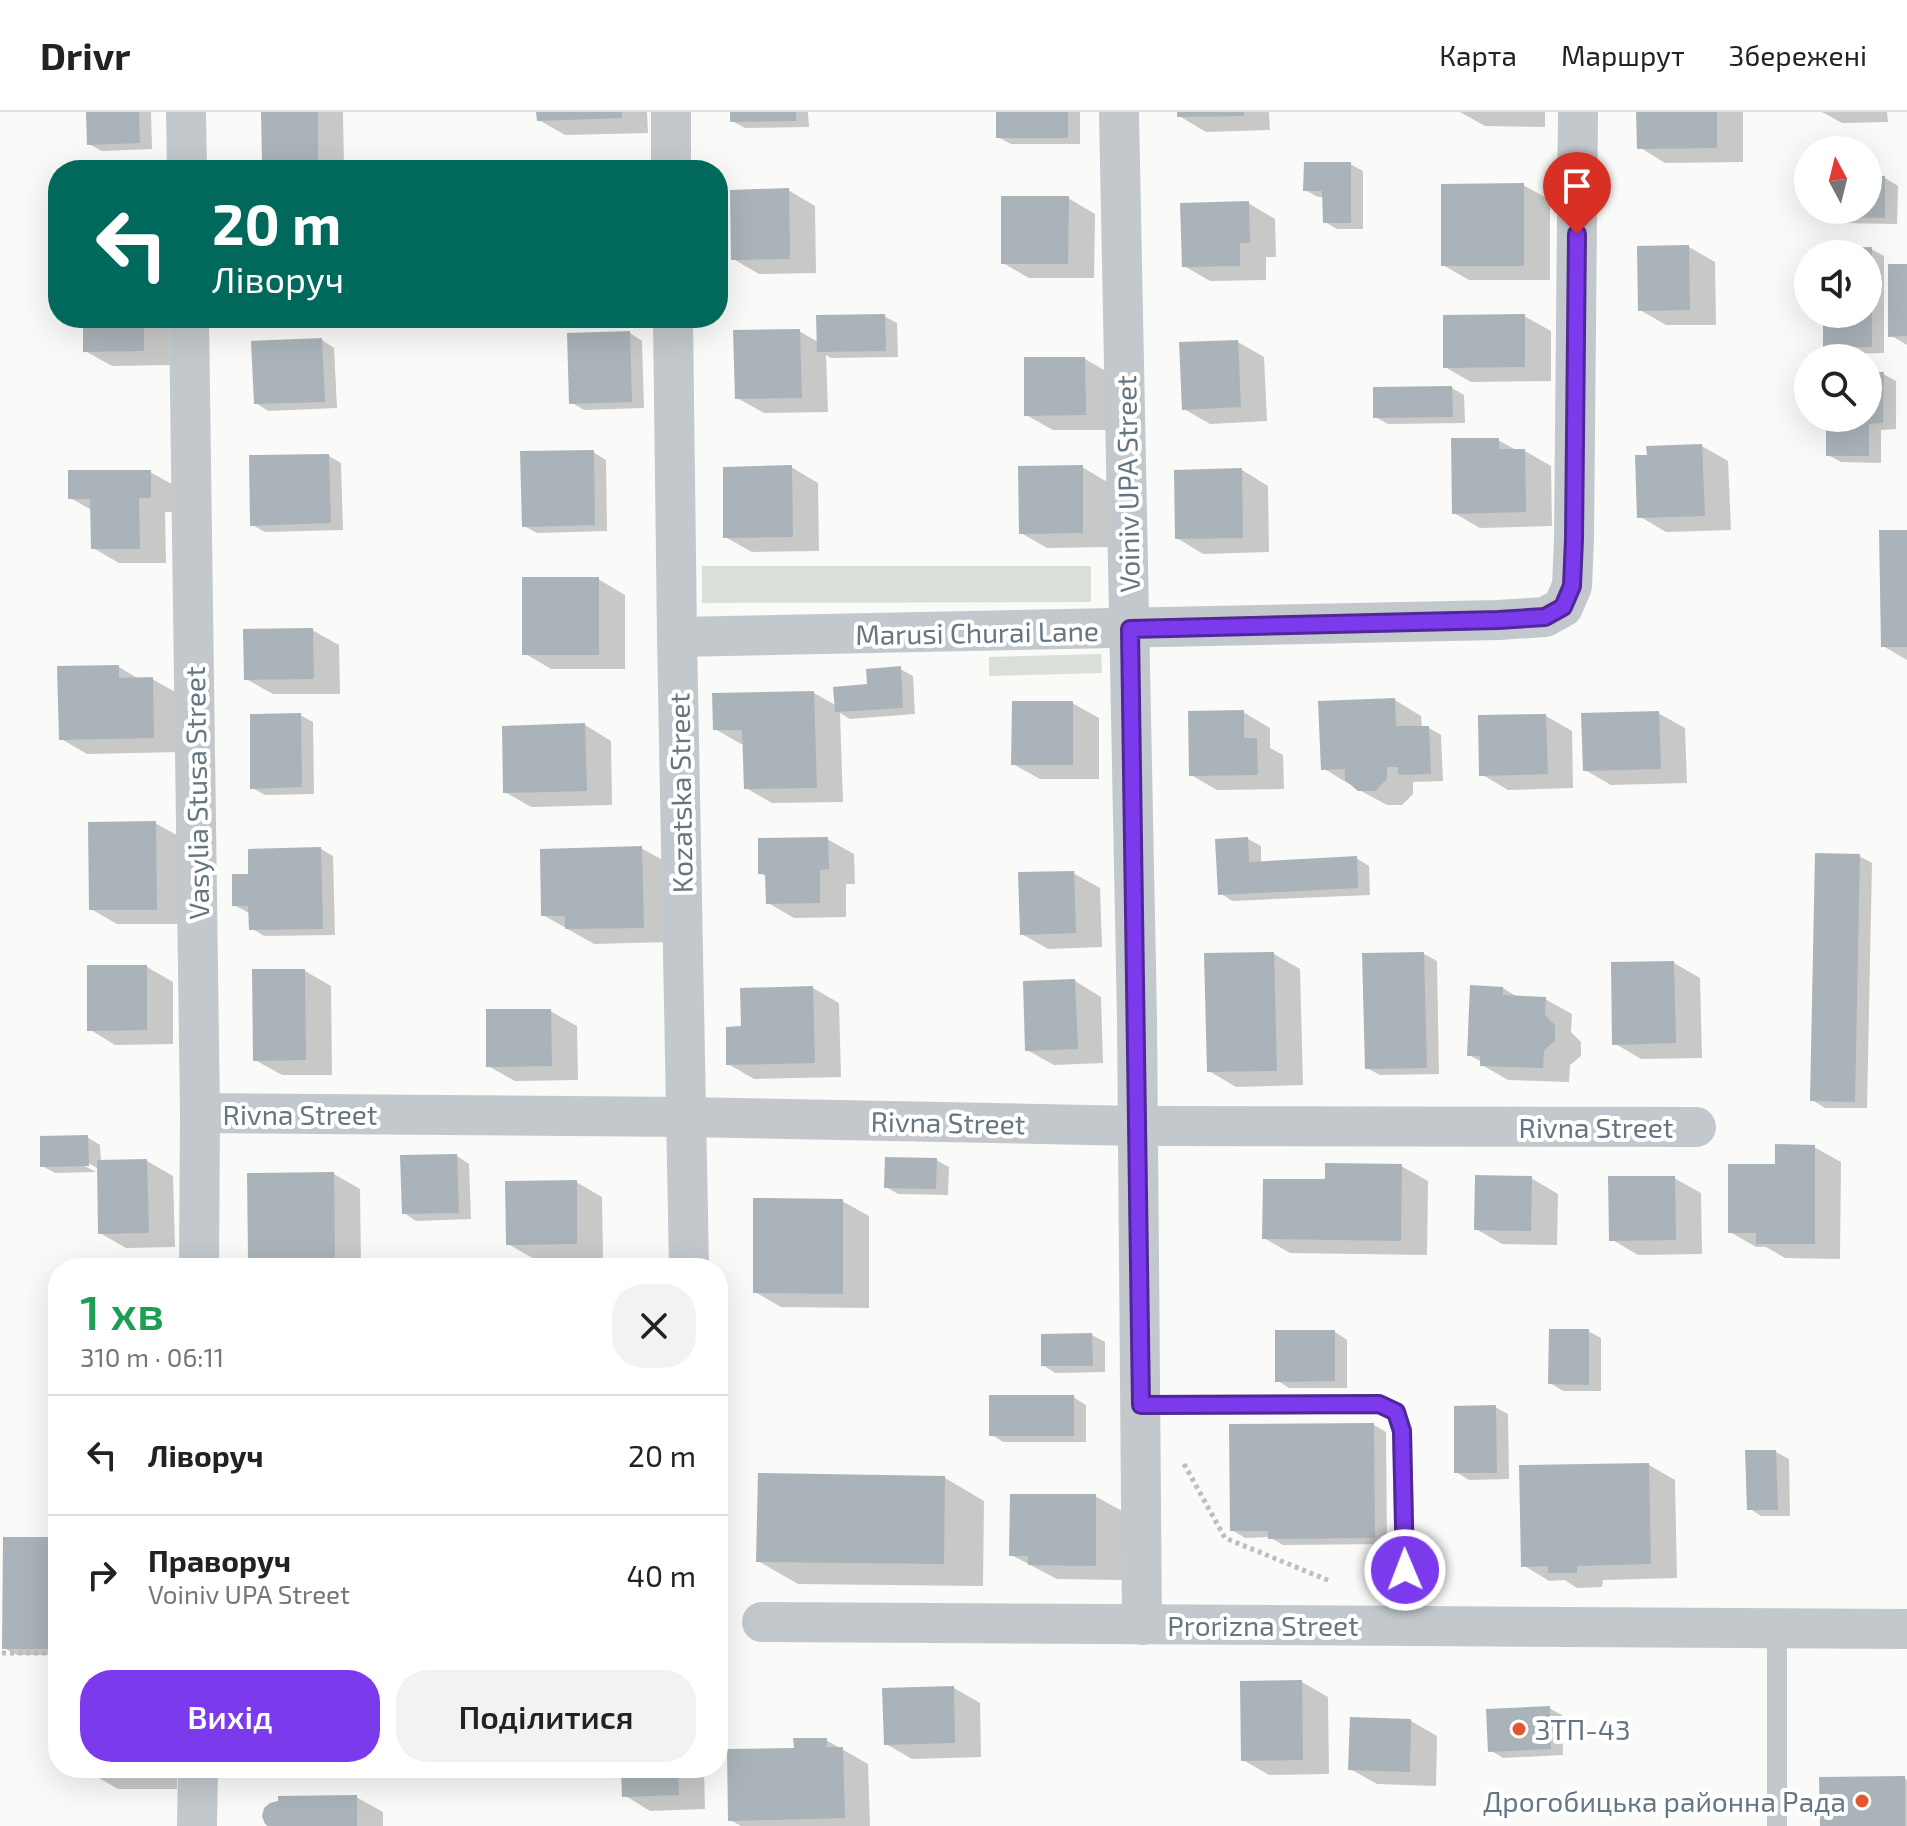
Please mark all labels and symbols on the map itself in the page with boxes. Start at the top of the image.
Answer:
north arrow [1794,136,1882,224]
pin [1543,152,1611,234]
street label: Voiniv UPA Street [1108,375,1146,593]
street label: Marusi Churai Lane [855,613,1099,651]
street label: Vasylia Stusa Street [177,666,215,920]
street label: Kozatska Street [661,693,699,893]
street label: Rivna Street [223,1097,377,1131]
street label: Rivna Street [870,1104,1026,1140]
street label: Rivna Street [1519,1110,1673,1144]
position arrow [1363,1528,1447,1612]
street label: Prorizna Street [1167,1608,1359,1642]
place label: ЗТП-43 [1535,1712,1631,1746]
marker: ЗТП-43 [1510,1720,1528,1738]
place label: Дрогобицька районна Рада [1483,1784,1846,1818]
marker: Дрогобицька районна Рада [1853,1792,1871,1810]

